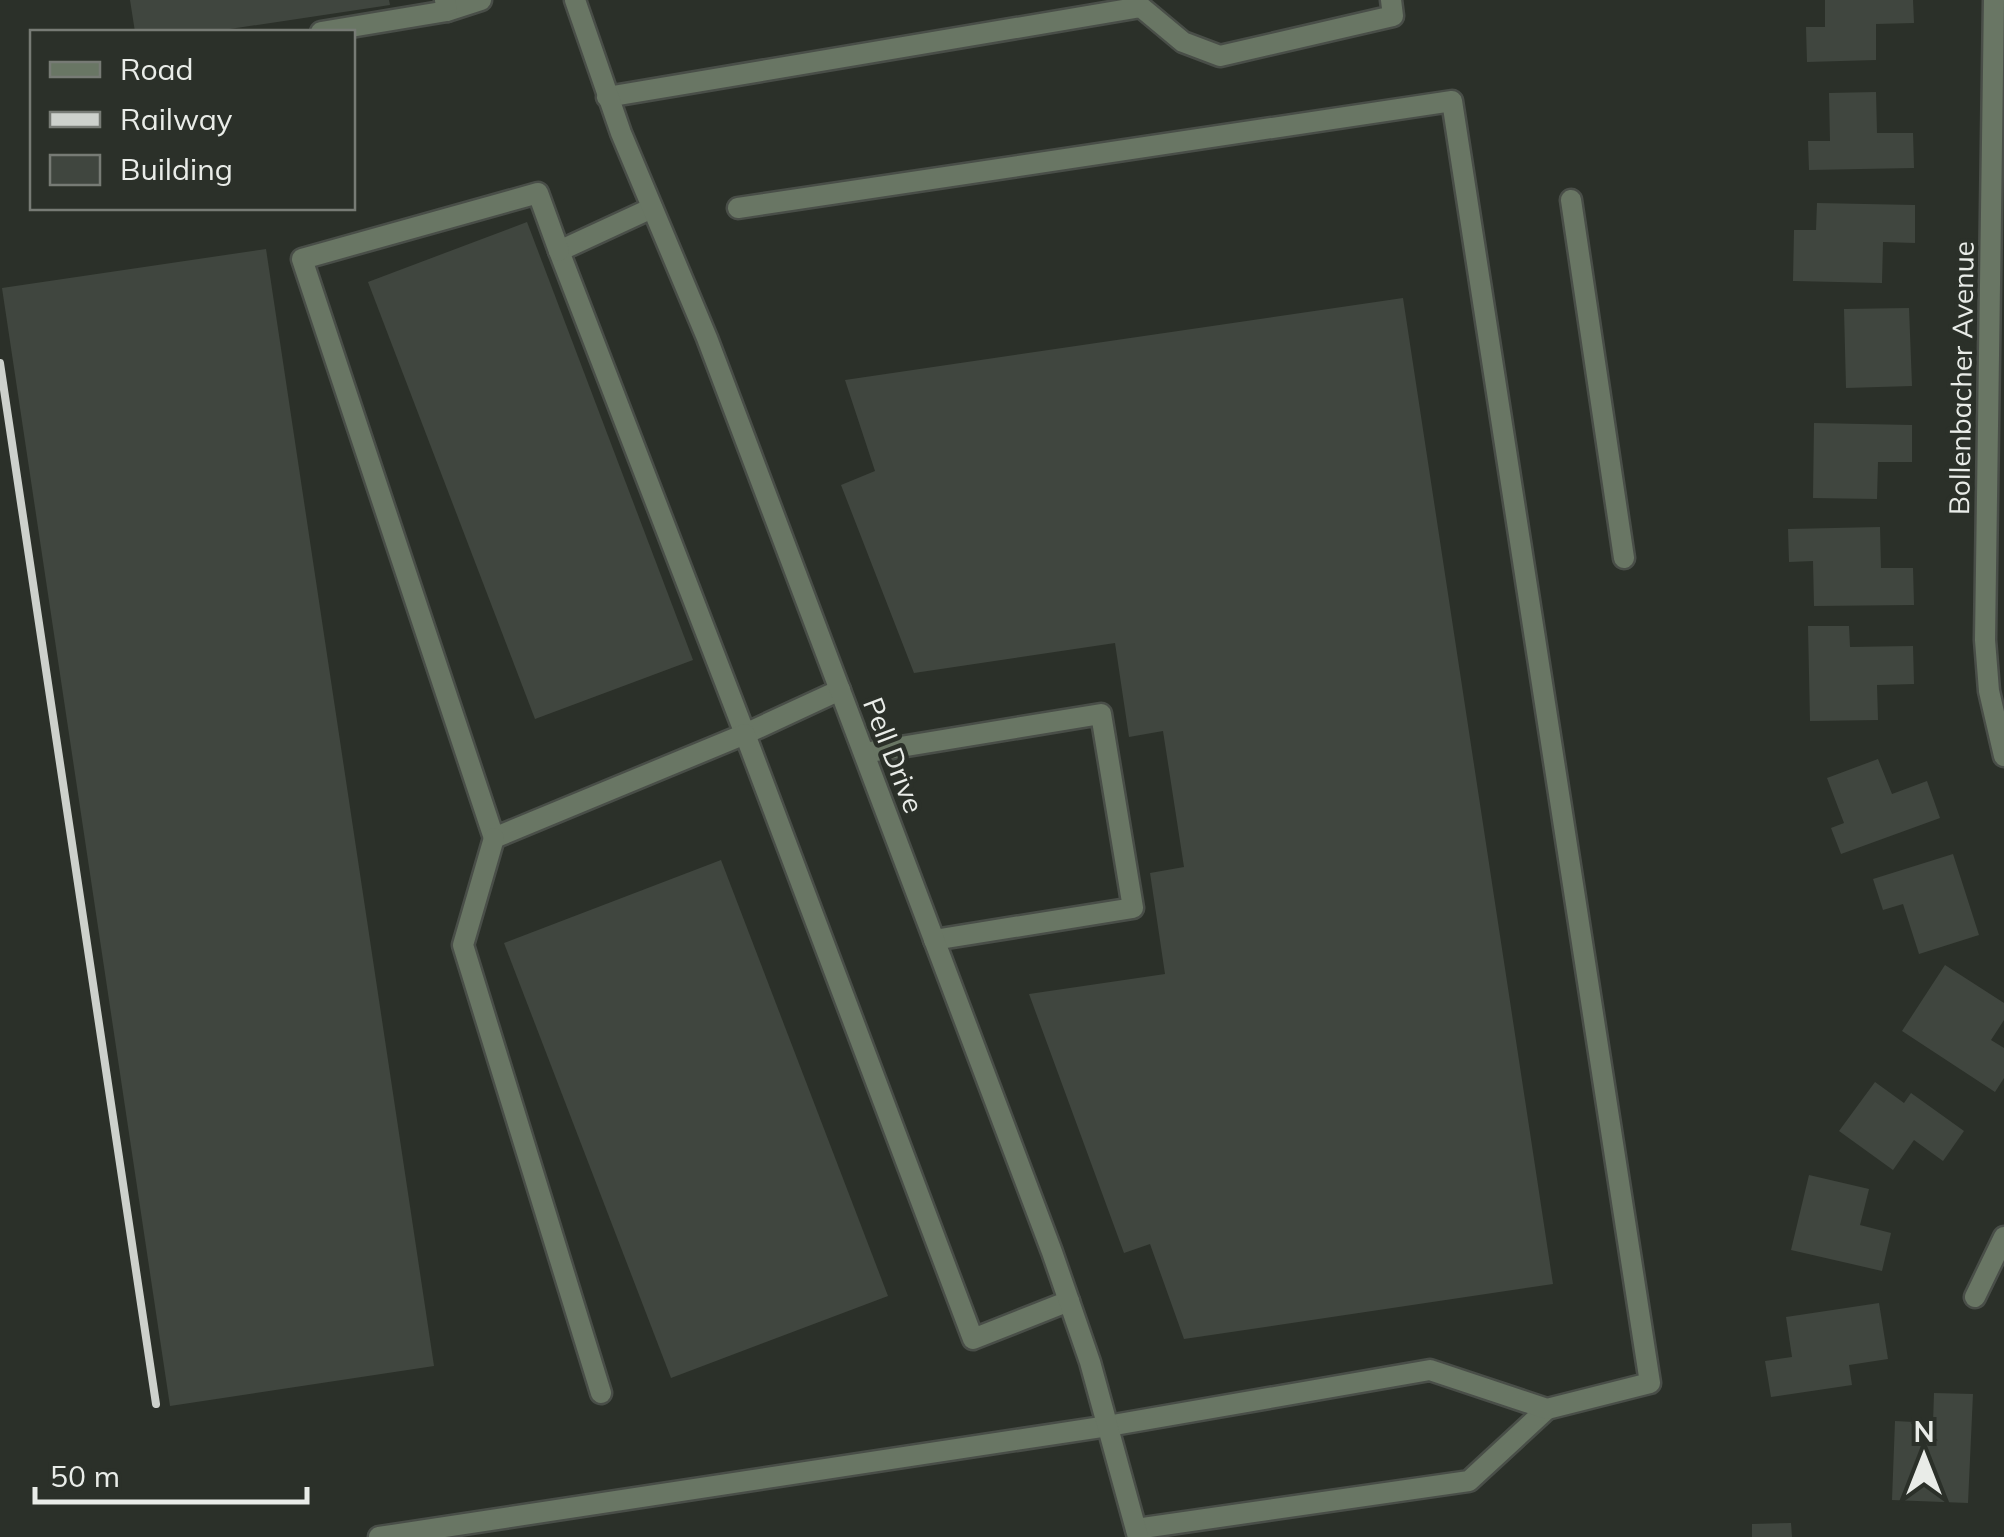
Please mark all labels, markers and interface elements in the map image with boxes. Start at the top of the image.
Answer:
legend [30,30,355,210]
text: Road [120,50,194,88]
text: Railway [120,100,233,138]
text: Building [120,150,233,188]
street label: Bollenbacher Avenue [1941,241,1981,515]
street label: Pell Drive [856,692,932,818]
north arrow [1874,1407,1974,1507]
text: N [1913,1414,1935,1449]
scale bar [35,1442,308,1504]
text: 50 m [50,1457,120,1495]

